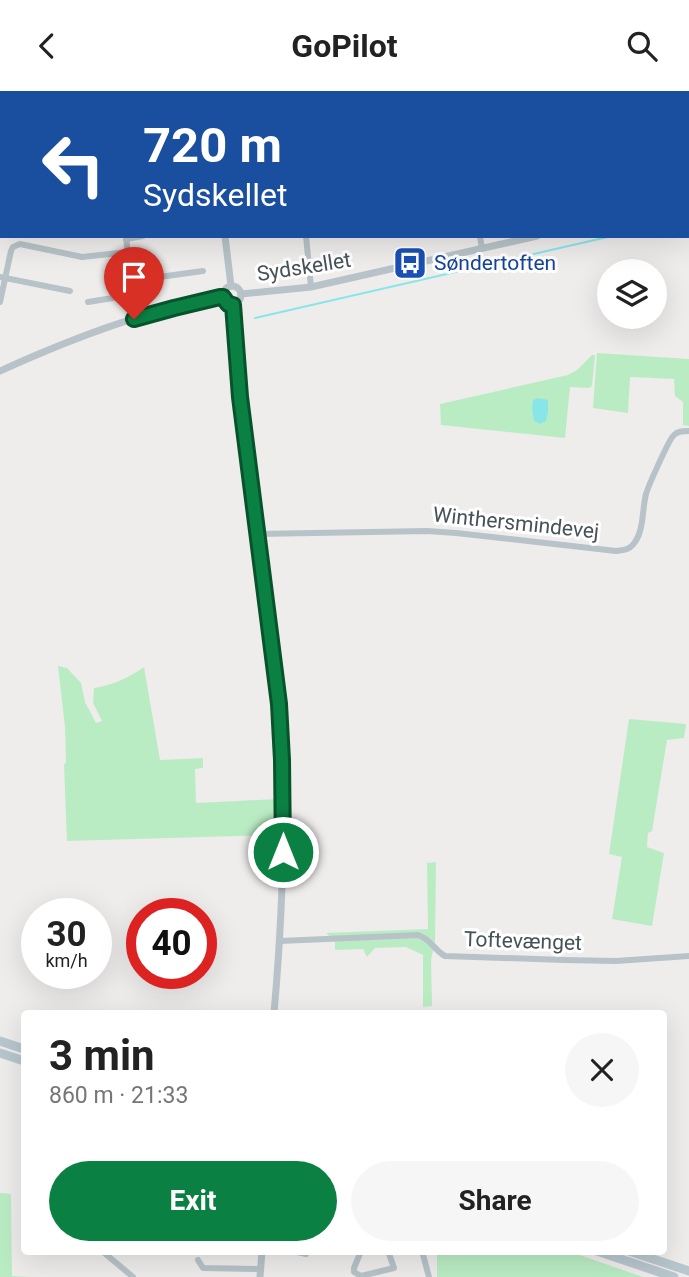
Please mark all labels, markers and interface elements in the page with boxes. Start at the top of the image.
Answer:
icon: back [28,27,66,65]
text: GoPilot [291,27,398,65]
icon: search [623,27,661,65]
text: 720 m [143,117,282,174]
icon: left [28,119,119,210]
text: Sydskellet [143,176,287,214]
bus stop icon: Søndertoften [391,244,429,282]
pin [104,247,164,319]
street label: Sydskellet [255,248,353,286]
place label: Søndertoften [434,251,556,275]
icon: arrive [115,258,153,296]
map controls [597,259,667,329]
button: layers [597,259,667,329]
street label: Winthersmindevej [432,502,600,544]
position arrow [246,815,320,889]
speed limit sign: 40 [126,898,217,989]
text: 30 [46,914,87,955]
street label: Toftevænget [464,927,582,955]
text: km/h [45,950,88,971]
text: 3 min [49,1031,155,1080]
button: close [565,1033,639,1107]
text: 860 m · 21:33 [49,1082,188,1109]
button: Exit [49,1161,337,1241]
button: Share [351,1161,639,1241]

